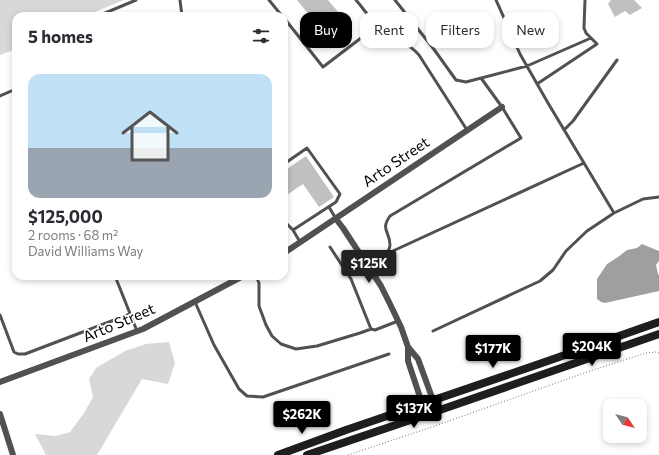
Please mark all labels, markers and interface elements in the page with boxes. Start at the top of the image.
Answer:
chip: Buy [300,12,352,48]
chip: Rent [360,12,418,48]
chip: Filters [426,12,494,48]
chip: New [502,12,559,48]
icon: filters [250,25,272,47]
text: 5 homes [28,26,93,47]
icon: home [114,100,186,172]
street label: Arto Street [359,132,432,190]
text: $125,000 [28,206,103,227]
text: 2 rooms · 68 m² [28,227,118,243]
text: David Williams Way [28,243,143,259]
pin: $125K [341,250,397,284]
text: $125K [350,255,388,271]
street label: Arto Street [80,299,157,345]
pin: $204K [564,333,620,367]
pin: $177K [465,335,521,369]
text: $204K [572,338,612,354]
text: $177K [475,340,511,356]
pin: $137K [386,395,442,429]
north arrow [603,399,647,443]
map controls [603,399,647,443]
text: $137K [395,400,433,416]
pin: $262K [274,401,330,435]
text: $262K [282,406,322,422]

